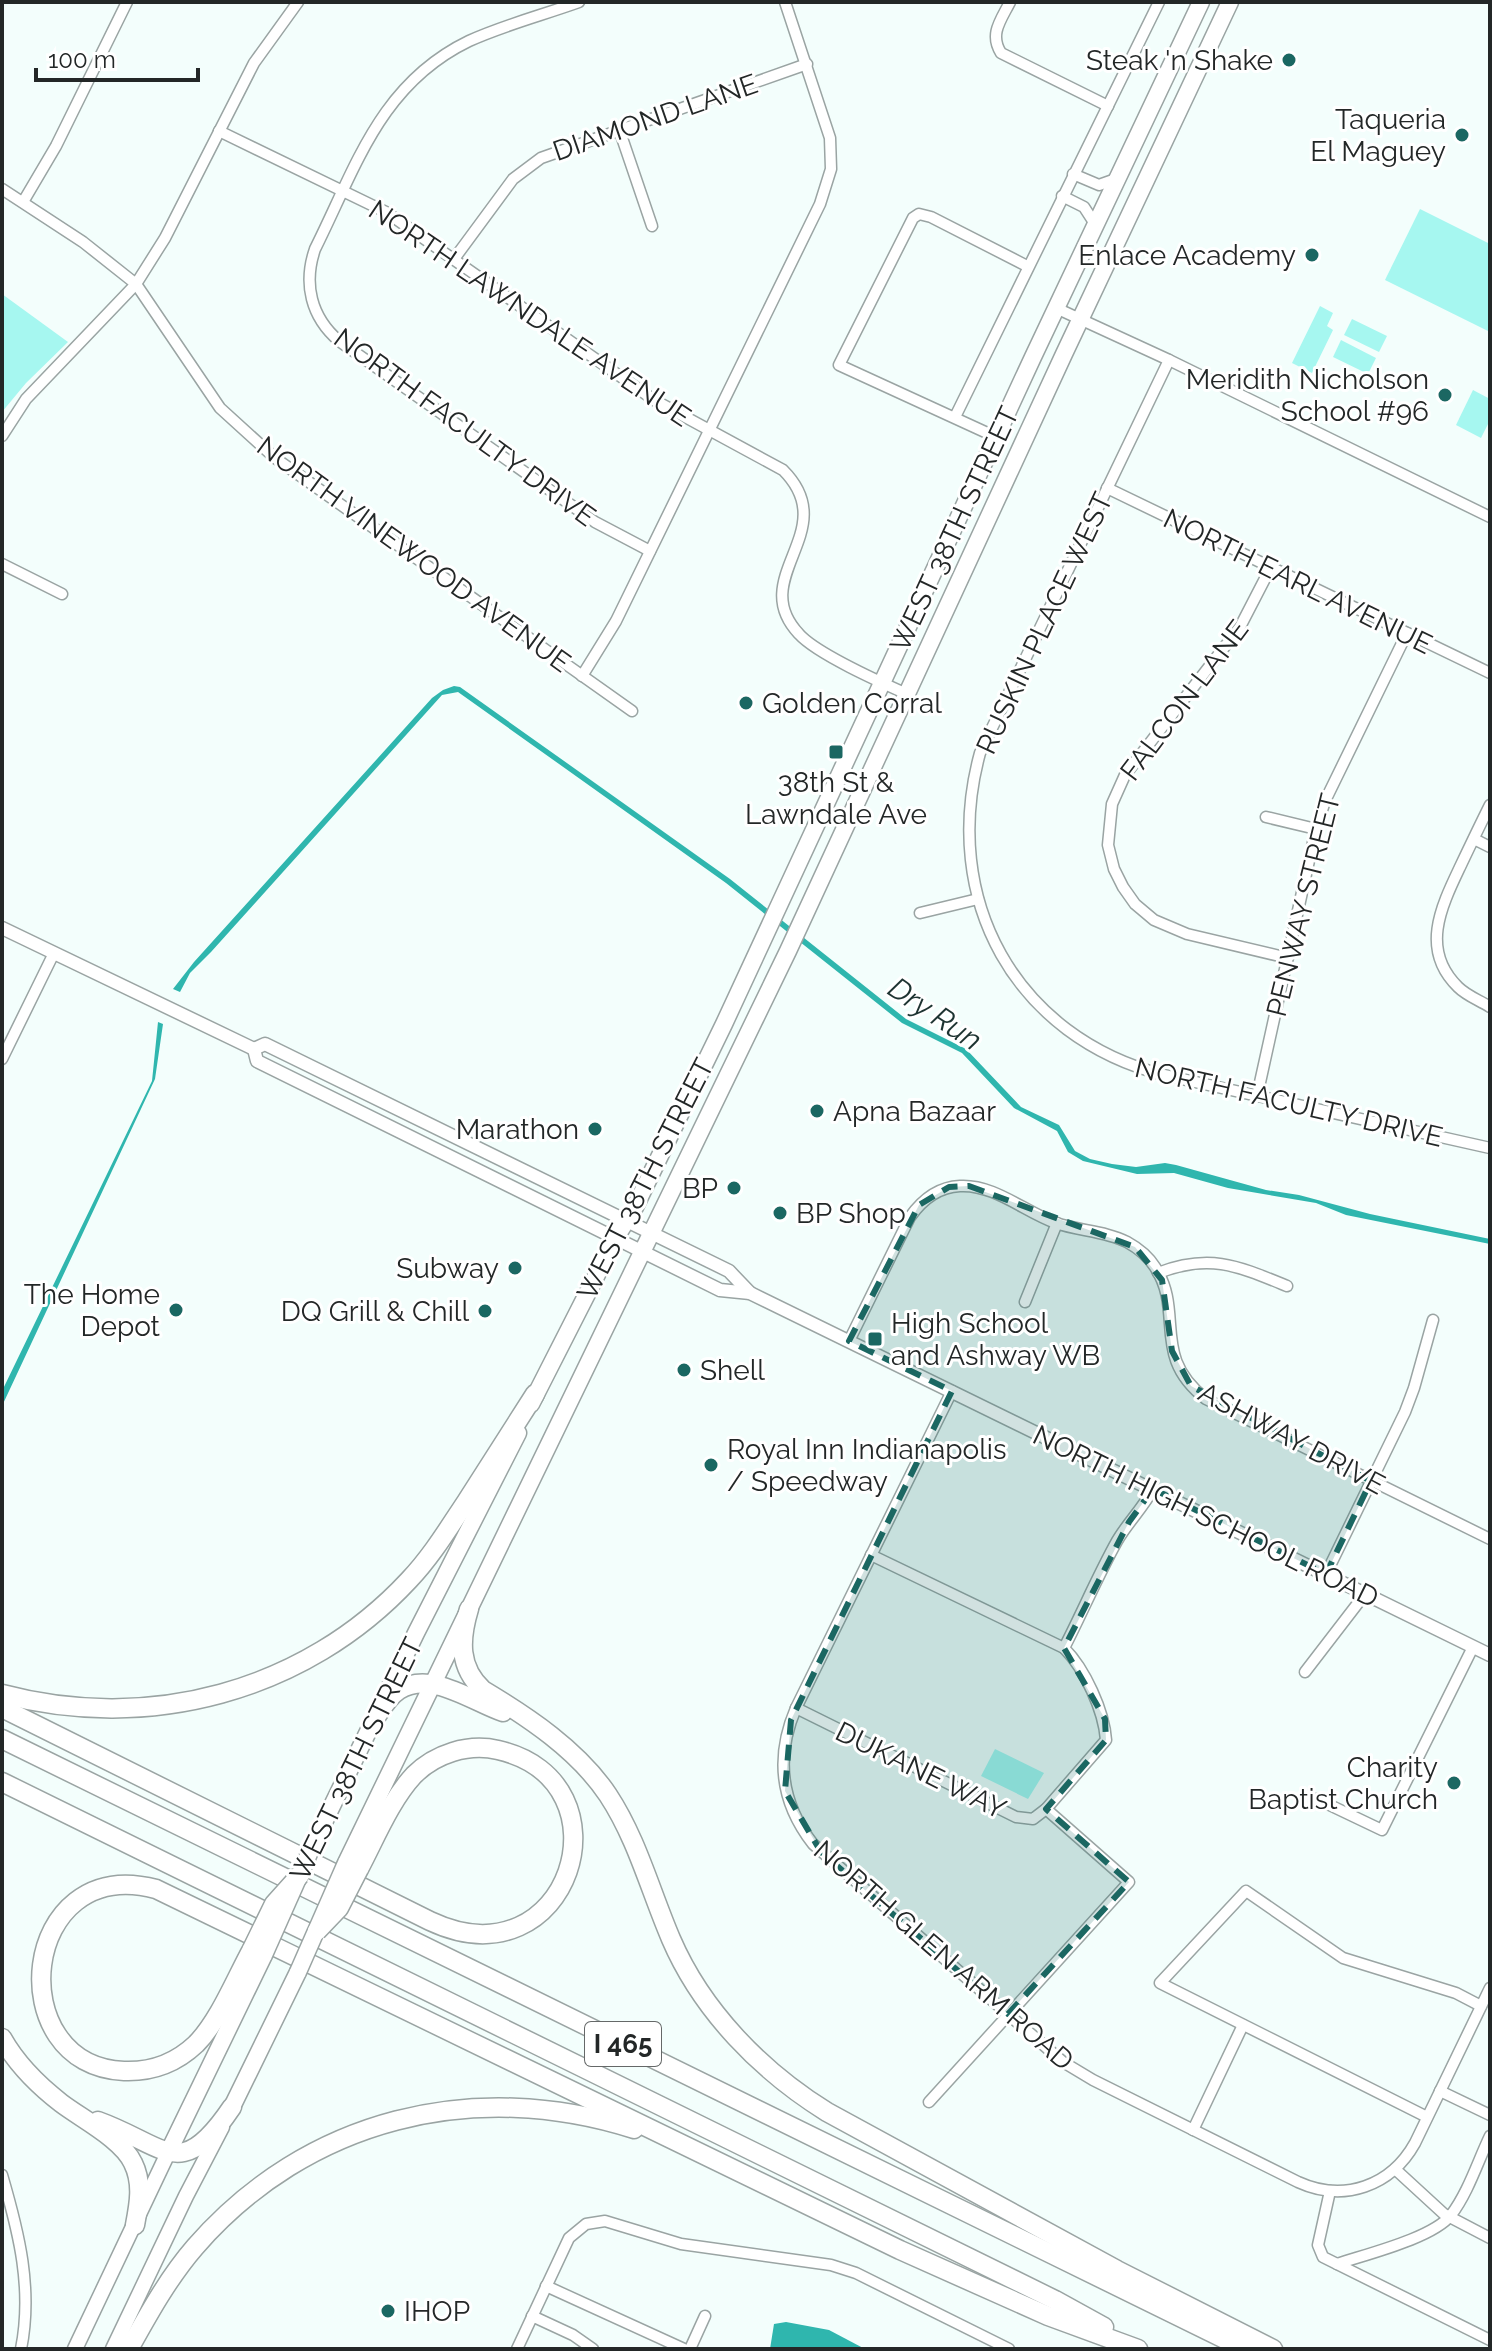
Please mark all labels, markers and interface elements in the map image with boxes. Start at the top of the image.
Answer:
scale bar [36,32,198,82]
place label: Steak 'n Shake [1086,44,1273,77]
text: 100 m [48,45,116,74]
marker: Steak 'n Shake [1280,51,1298,69]
street label: DIAMOND LANE [549,67,762,168]
place label: Taqueria El Maguey [1310,103,1446,168]
marker: Taqueria El Maguey [1453,126,1471,144]
street label: NORTH LAWNDALE AVENUE [363,193,697,434]
place label: Enlace Academy [1078,239,1296,272]
marker: Enlace Academy [1303,246,1321,264]
street label: NORTH FACULTY DRIVE [328,322,602,533]
place label: Meridith Nicholson School #96 [1186,363,1429,428]
marker: Meridith Nicholson School #96 [1436,386,1454,404]
street label: WEST 38TH STREET [883,402,1026,657]
street label: NORTH VINEWOOD AVENUE [251,430,577,679]
street label: RUSKIN PLACE WEST [969,487,1120,759]
street label: NORTH EARL AVENUE [1158,502,1438,661]
street label: FALCON LANE [1113,614,1255,787]
place label: Golden Corral [762,687,942,720]
marker: Golden Corral [737,694,755,712]
marker: 38th St & Lawndale Ave [827,743,845,761]
place label: 38th St & Lawndale Ave [745,766,927,831]
street label: PENWAY STREET [1260,790,1347,1020]
water label: Dry Run [882,970,989,1057]
street label: NORTH FACULTY DRIVE [1132,1051,1446,1154]
street label: WEST 38TH STREET [570,1053,721,1305]
place label: Apna Bazaar [833,1095,996,1128]
marker: Apna Bazaar [808,1102,826,1120]
place label: Marathon [456,1113,579,1146]
marker: Marathon [586,1120,604,1138]
place label: BP [682,1172,718,1205]
marker: BP [725,1179,743,1197]
place label: BP Shop [796,1197,906,1230]
marker: BP Shop [771,1204,789,1222]
place label: Subway [396,1252,499,1285]
marker: Subway [506,1259,524,1277]
place label: The Home Depot [24,1278,161,1343]
place label: DQ Grill & Chill [281,1295,469,1328]
marker: The Home Depot [167,1301,185,1319]
marker: DQ Grill & Chill [476,1302,494,1320]
place label: High School and Ashway WB [891,1307,1100,1372]
marker: High School and Ashway WB [866,1330,884,1348]
place label: Shell [700,1354,765,1387]
marker: Shell [675,1361,693,1379]
street label: ASHWAY DRIVE [1193,1375,1391,1501]
street label: NORTH HIGH SCHOOL ROAD [1028,1418,1384,1615]
place label: Royal Inn Indianapolis / Speedway [727,1433,1006,1498]
marker: Royal Inn Indianapolis / Speedway [702,1456,720,1474]
street label: WEST 38TH STREET [283,1632,430,1886]
street label: DUKANE WAY [830,1715,1011,1826]
place label: Charity Baptist Church [1248,1751,1438,1816]
marker: Charity Baptist Church [1445,1774,1463,1792]
street label: NORTH GLEN ARM ROAD [807,1834,1080,2077]
road number: I 465 [585,2022,661,2066]
place label: IHOP [404,2295,470,2328]
marker: IHOP [379,2302,397,2320]

